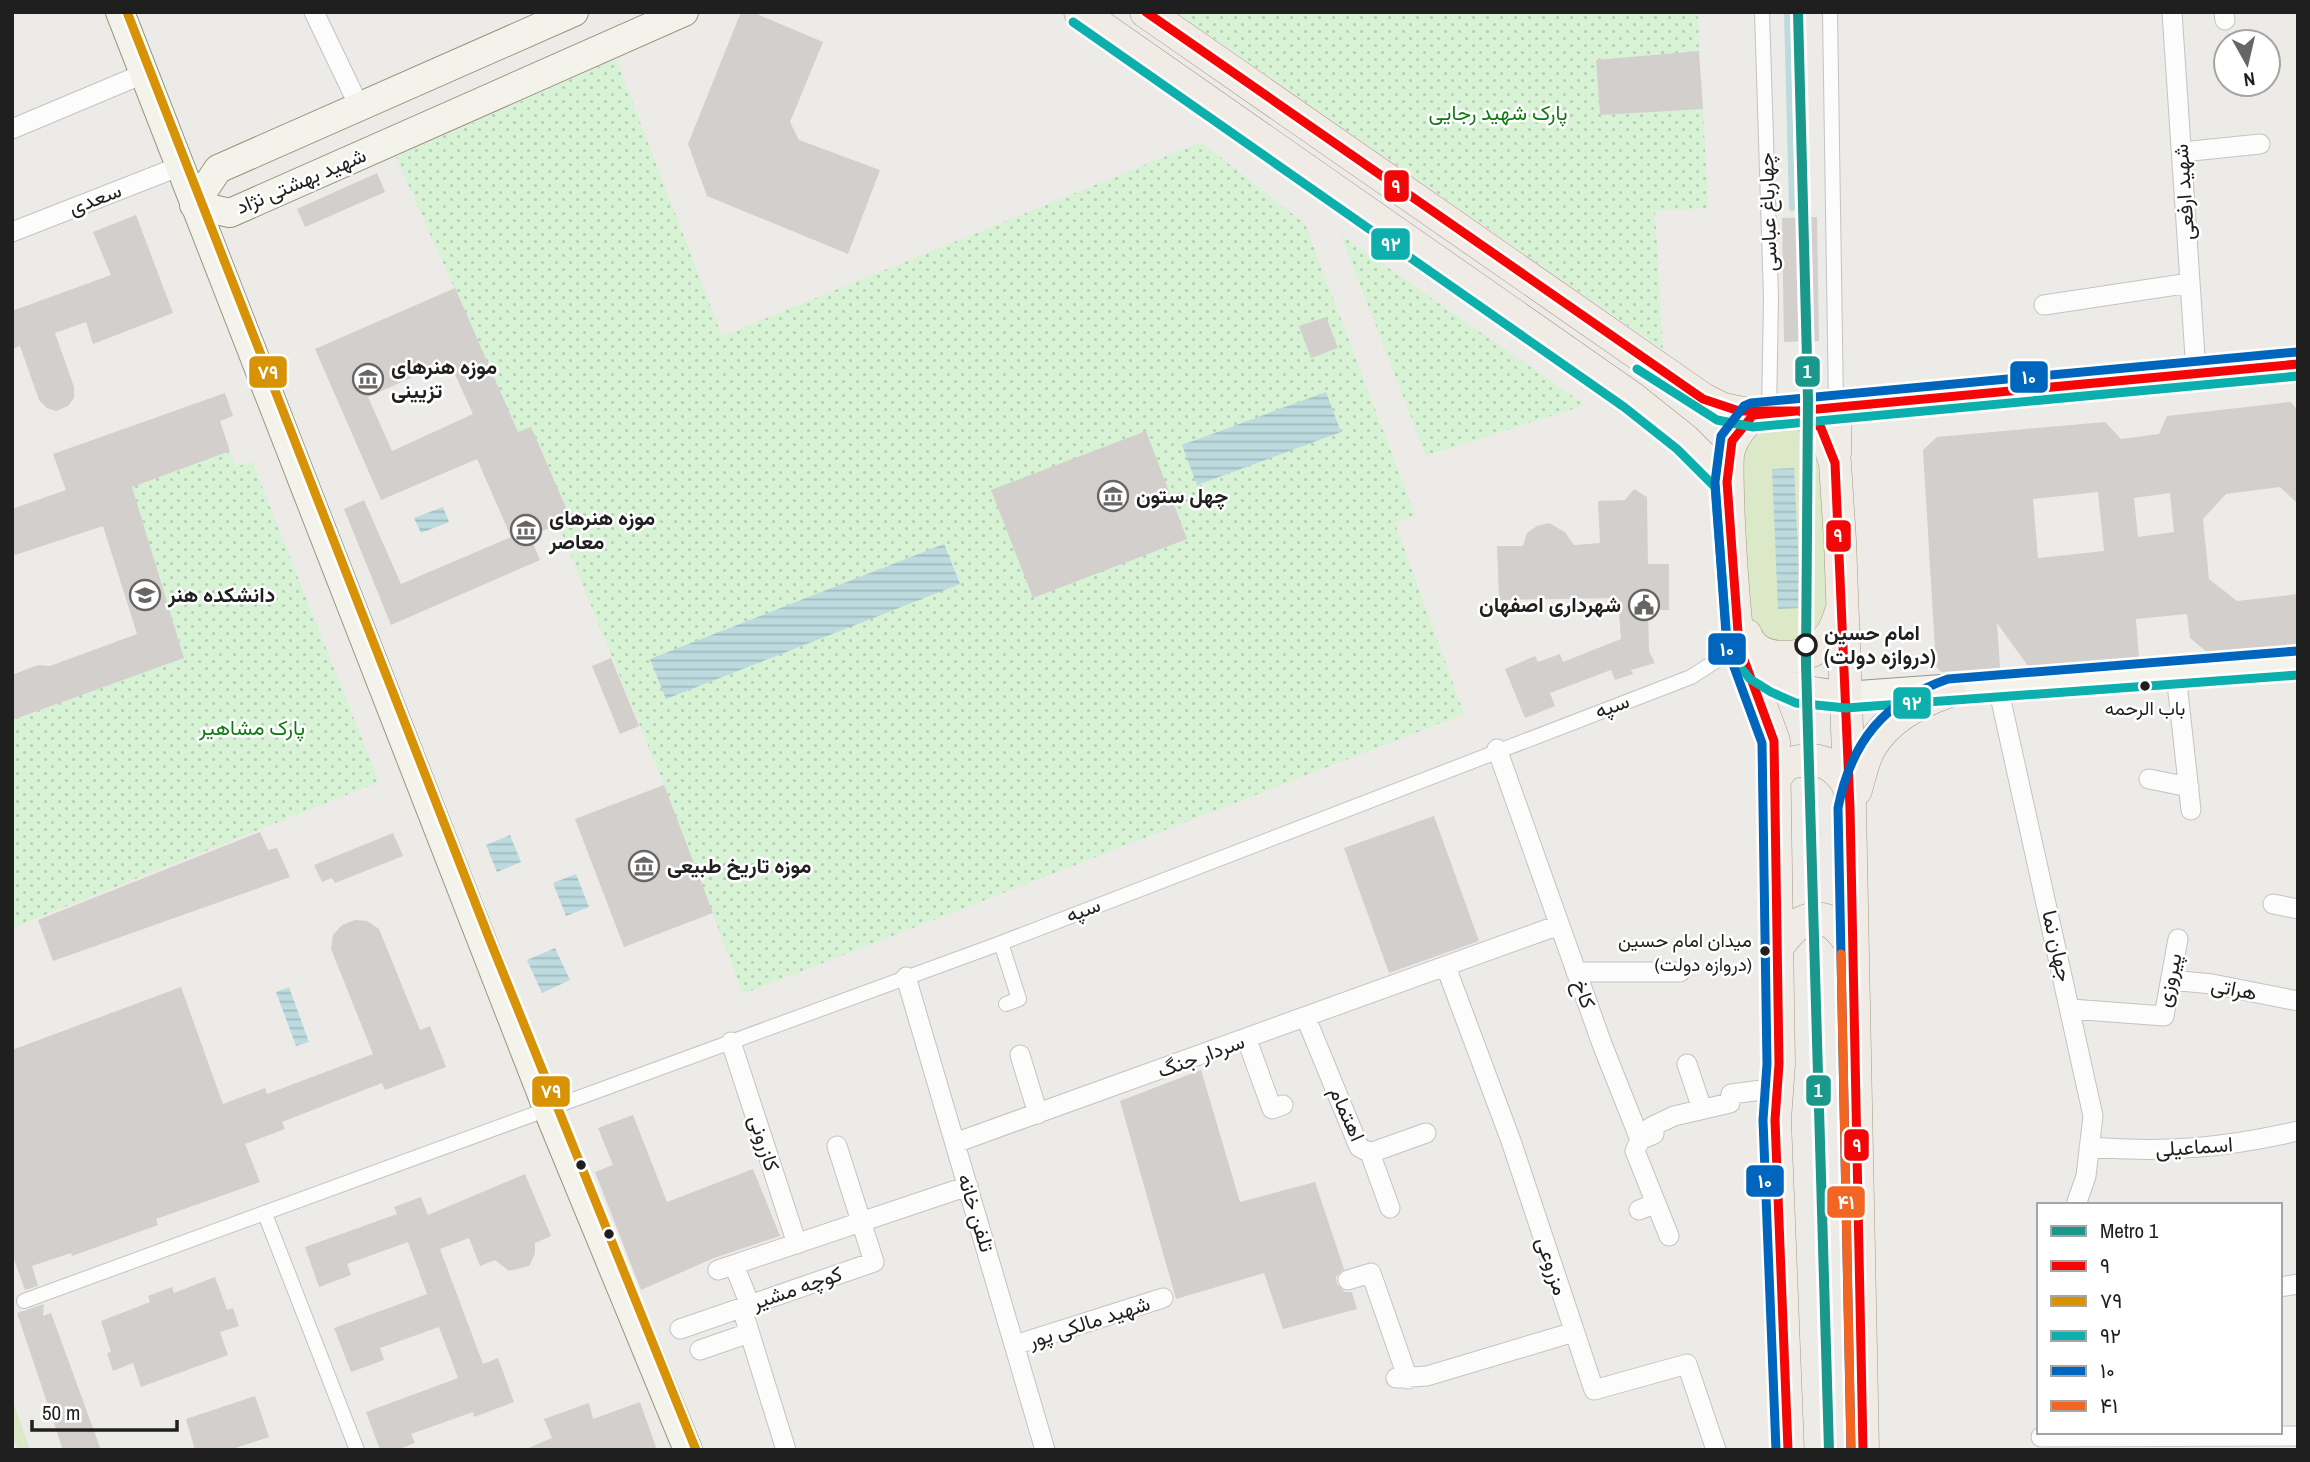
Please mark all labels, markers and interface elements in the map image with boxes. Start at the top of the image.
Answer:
north arrow [2212,28,2282,98]
text: N [2242,66,2257,93]
park label: پارک شهید رجایی [1428,98,1568,127]
street label: شهید بهشتی نژاد [231,140,371,221]
street label: شهید ارفعی [2166,143,2201,241]
street label: چهارباغ عباسی [1751,152,1784,272]
line badge: ۹ [1383,169,1410,203]
text: ۹ [1391,173,1401,199]
street label: سعدی [64,175,125,222]
line badge: ۹۲ [1370,227,1411,261]
text: ۹۲ [1381,231,1401,257]
place label: موزه هنرهای تزیینی [391,352,497,405]
line badge: ۷۹ [248,355,288,389]
line badge: 1 [1794,355,1821,388]
text: 1 [1803,358,1812,384]
text: ۷۹ [257,359,279,385]
line badge: ۱۰ [2009,360,2049,394]
museum icon: موزه هنرهای تزیینی [351,362,385,396]
text: ۱۰ [2022,364,2036,390]
museum icon: چهل ستون [1096,479,1130,513]
place label: چهل ستون [1136,481,1228,510]
place label: موزه هنرهای معاصر [548,503,655,556]
museum icon: موزه هنرهای معاصر [509,513,543,547]
line badge: ۹ [1825,519,1852,553]
text: ۹ [1833,522,1843,548]
school or university icon: دانشکده هنر [128,578,162,612]
place label: دانشکده هنر [167,580,275,609]
public building icon: شهرداری اصفهان [1627,588,1661,622]
place label: شهرداری اصفهان [1479,590,1621,619]
place label: امام حسین (دروازه دولت) [1824,618,1936,671]
line badge: ۱۰ [1707,632,1747,666]
marker: امام حسین (دروازه دولت) [1795,634,1817,656]
text: ۱۰ [1720,636,1734,662]
marker: باب الرحمه [2138,679,2152,693]
street label: سپه [1590,686,1633,725]
line badge: ۹۲ [1892,686,1932,720]
text: ۹۲ [1902,690,1922,716]
place label: باب الرحمه [2105,695,2185,721]
park label: پارک مشاهیر [198,713,305,742]
museum icon: موزه تاریخ طبیعی [627,849,661,883]
place label: موزه تاریخ طبیعی [667,851,811,880]
street label: سپه [1061,890,1104,929]
street label: جهان نما [2035,907,2080,984]
place label: میدان امام حسین (دروازه دولت) [1618,927,1752,977]
marker: میدان امام حسین (دروازه دولت) [1758,944,1772,958]
street label: پیروزی [2148,950,2189,1010]
street label: هراتی [2209,970,2260,1007]
street label: کاخ [1566,975,1603,1012]
street label: سردار جنگ [1153,1026,1248,1085]
line badge: 1 [1805,1074,1832,1107]
line badge: ۷۹ [531,1075,571,1108]
text: 1 [1814,1077,1823,1103]
text: ۷۹ [540,1078,562,1104]
street label: اهتمام [1323,1082,1372,1146]
street label: کازرونی [742,1111,787,1175]
line badge: ۹ [1843,1128,1870,1162]
street label: اسماعیلی [2154,1129,2234,1164]
text: ۹ [1852,1132,1862,1158]
unlabelled marker [574,1158,588,1172]
line badge: ۱۰ [1745,1164,1785,1198]
text: ۱۰ [1758,1168,1772,1194]
street label: تلفن خانه [951,1170,1002,1256]
line badge: ۴۱ [1826,1185,1866,1219]
text: ۴۱ [1837,1189,1855,1215]
legend [2037,1203,2282,1434]
text: Metro 1 [2100,1216,2159,1245]
unlabelled marker [602,1227,616,1241]
street label: مزروعی [1529,1233,1576,1299]
text: ۹ [2100,1251,2110,1280]
street label: كوچه مشير [747,1259,846,1317]
text: ۷۹ [2100,1286,2123,1315]
street label: شهید مالکی پور [1023,1288,1154,1355]
text: ۹۲ [2100,1321,2121,1350]
text: ۱۰ [2100,1356,2115,1385]
scale bar [32,1388,177,1432]
text: ۴۱ [2100,1391,2118,1420]
text: 50 m [42,1398,80,1427]

